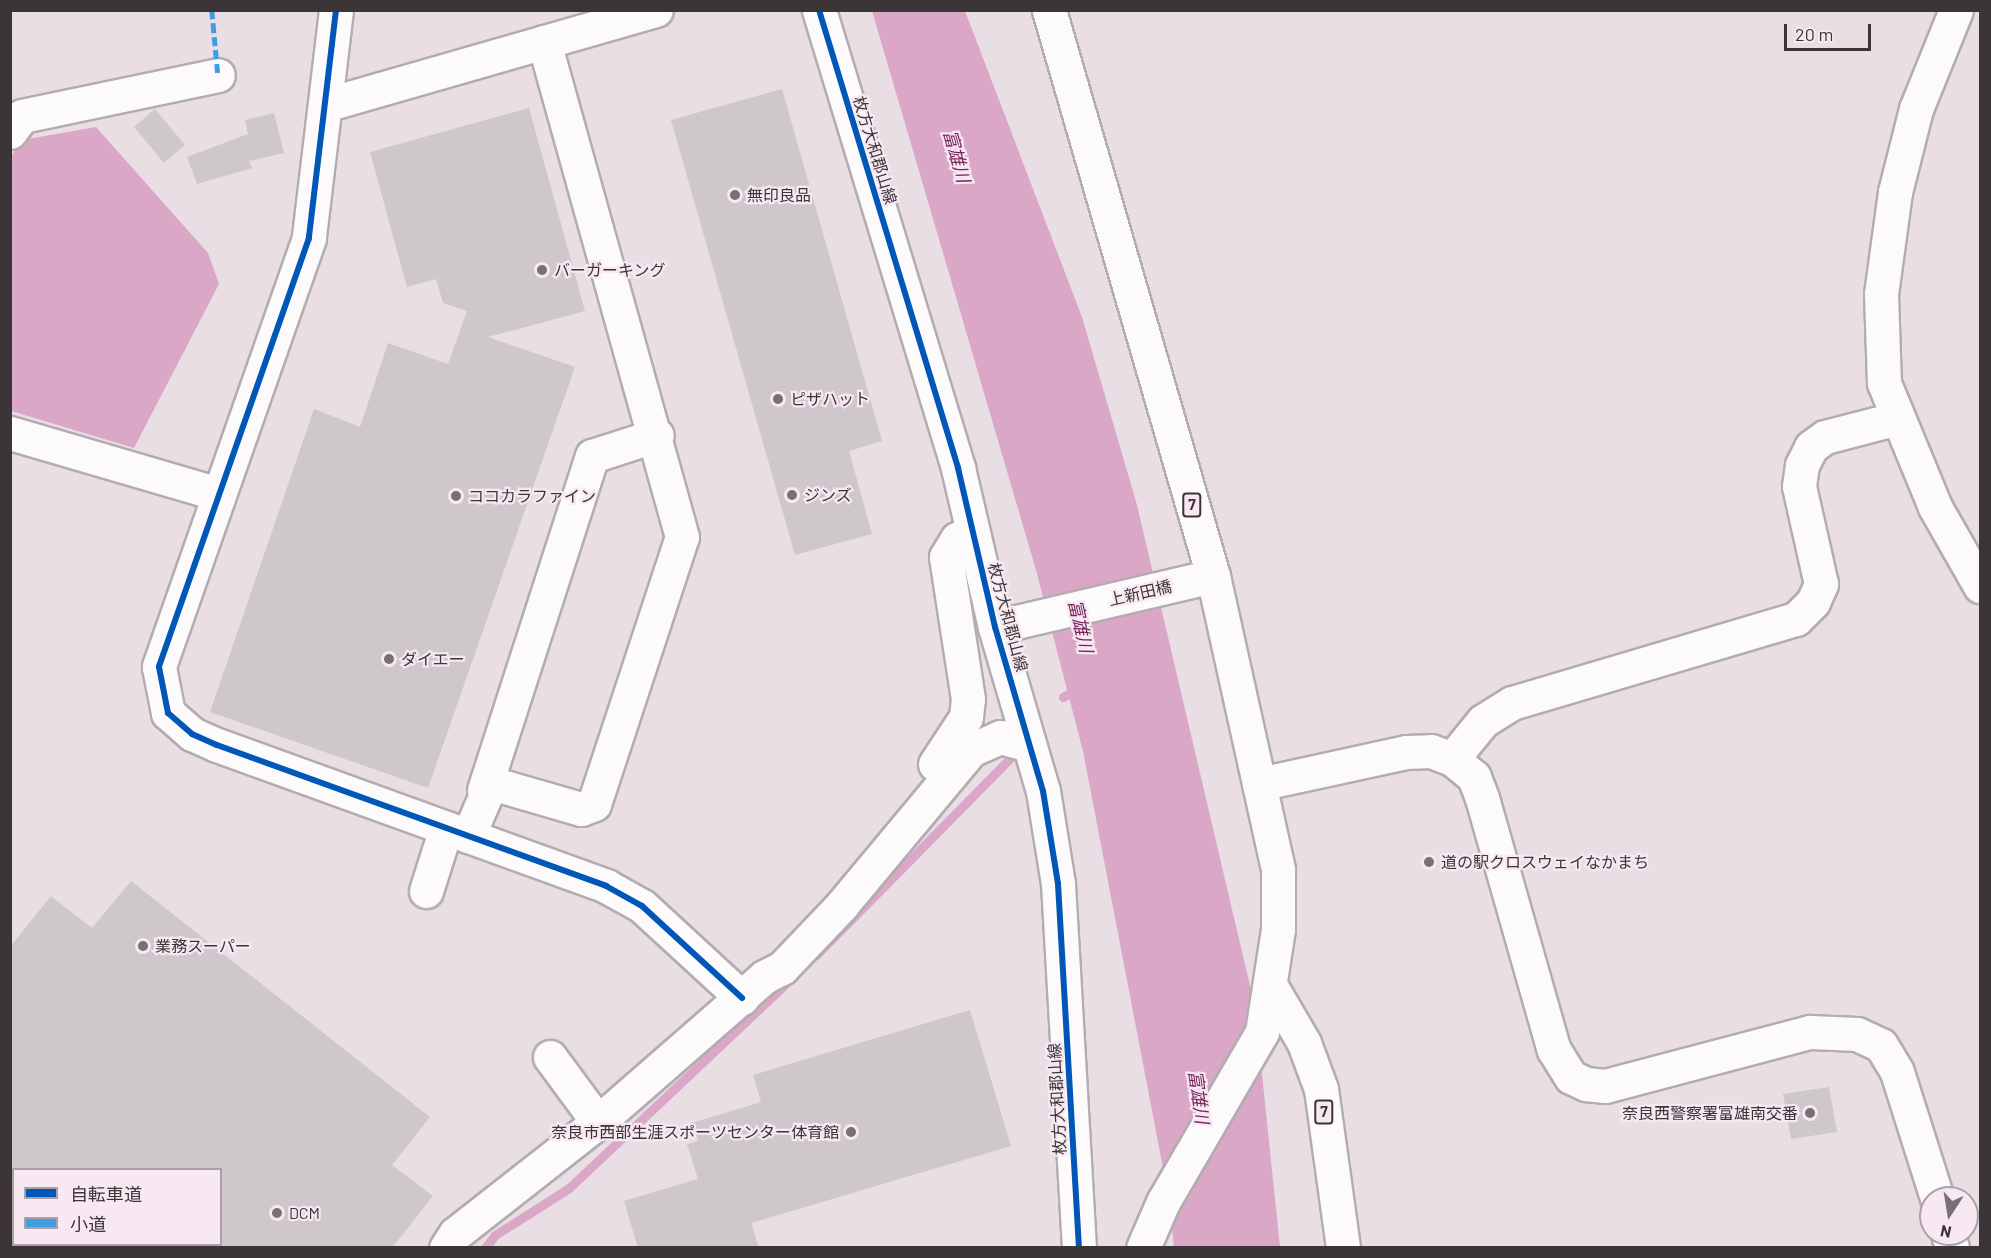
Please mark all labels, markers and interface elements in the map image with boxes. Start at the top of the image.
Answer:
scale bar [1787,12,1874,50]
text: 20 m [1795,23,1833,45]
street label: 枚方大和郡山線 [849,94,901,206]
water label: 富雄川 [939,127,975,185]
place label: 無印良品 [747,185,811,205]
marker: 無印良品 [728,188,742,202]
place label: バーガーキング [554,260,666,280]
marker: バーガーキング [535,263,549,277]
place label: ピザハット [790,389,870,409]
marker: ピザハット [771,392,785,406]
place label: ジンズ [804,485,852,505]
place label: ココカラファイン [468,486,596,506]
marker: ジンズ [785,488,799,502]
marker: ココカラファイン [449,489,463,503]
road number: 7 [1182,493,1202,517]
street label: 枚方大和郡山線 [984,560,1032,674]
street label: 上新田橋 [1107,576,1173,610]
water label: 富雄川 [1064,597,1098,655]
place label: ダイエー [401,649,465,669]
marker: ダイエー [382,652,396,666]
place label: 道の駅クロスウェイなかまち [1441,852,1649,872]
marker: 道の駅クロスウェイなかまち [1422,855,1436,869]
place label: 業務スーパー [155,936,251,956]
marker: 業務スーパー [136,939,150,953]
street label: 枚方大和郡山線 [1044,1043,1070,1155]
water label: 富雄川 [1185,1069,1213,1125]
road number: 7 [1314,1100,1334,1124]
place label: 奈良西警察署富雄南交番 [1622,1103,1798,1123]
marker: 奈良西警察署富雄南交番 [1803,1106,1817,1120]
place label: 奈良市西部生涯スポーツセンター体育館 [551,1122,839,1142]
marker: 奈良市西部生涯スポーツセンター体育館 [844,1125,858,1139]
legend [12,1168,222,1246]
text: 自転車道 [70,1183,142,1205]
north arrow [1919,1186,1979,1246]
place label: DCM [289,1203,320,1223]
marker: DCM [270,1206,284,1220]
text: 小道 [70,1213,106,1235]
text: N [1938,1222,1953,1243]

